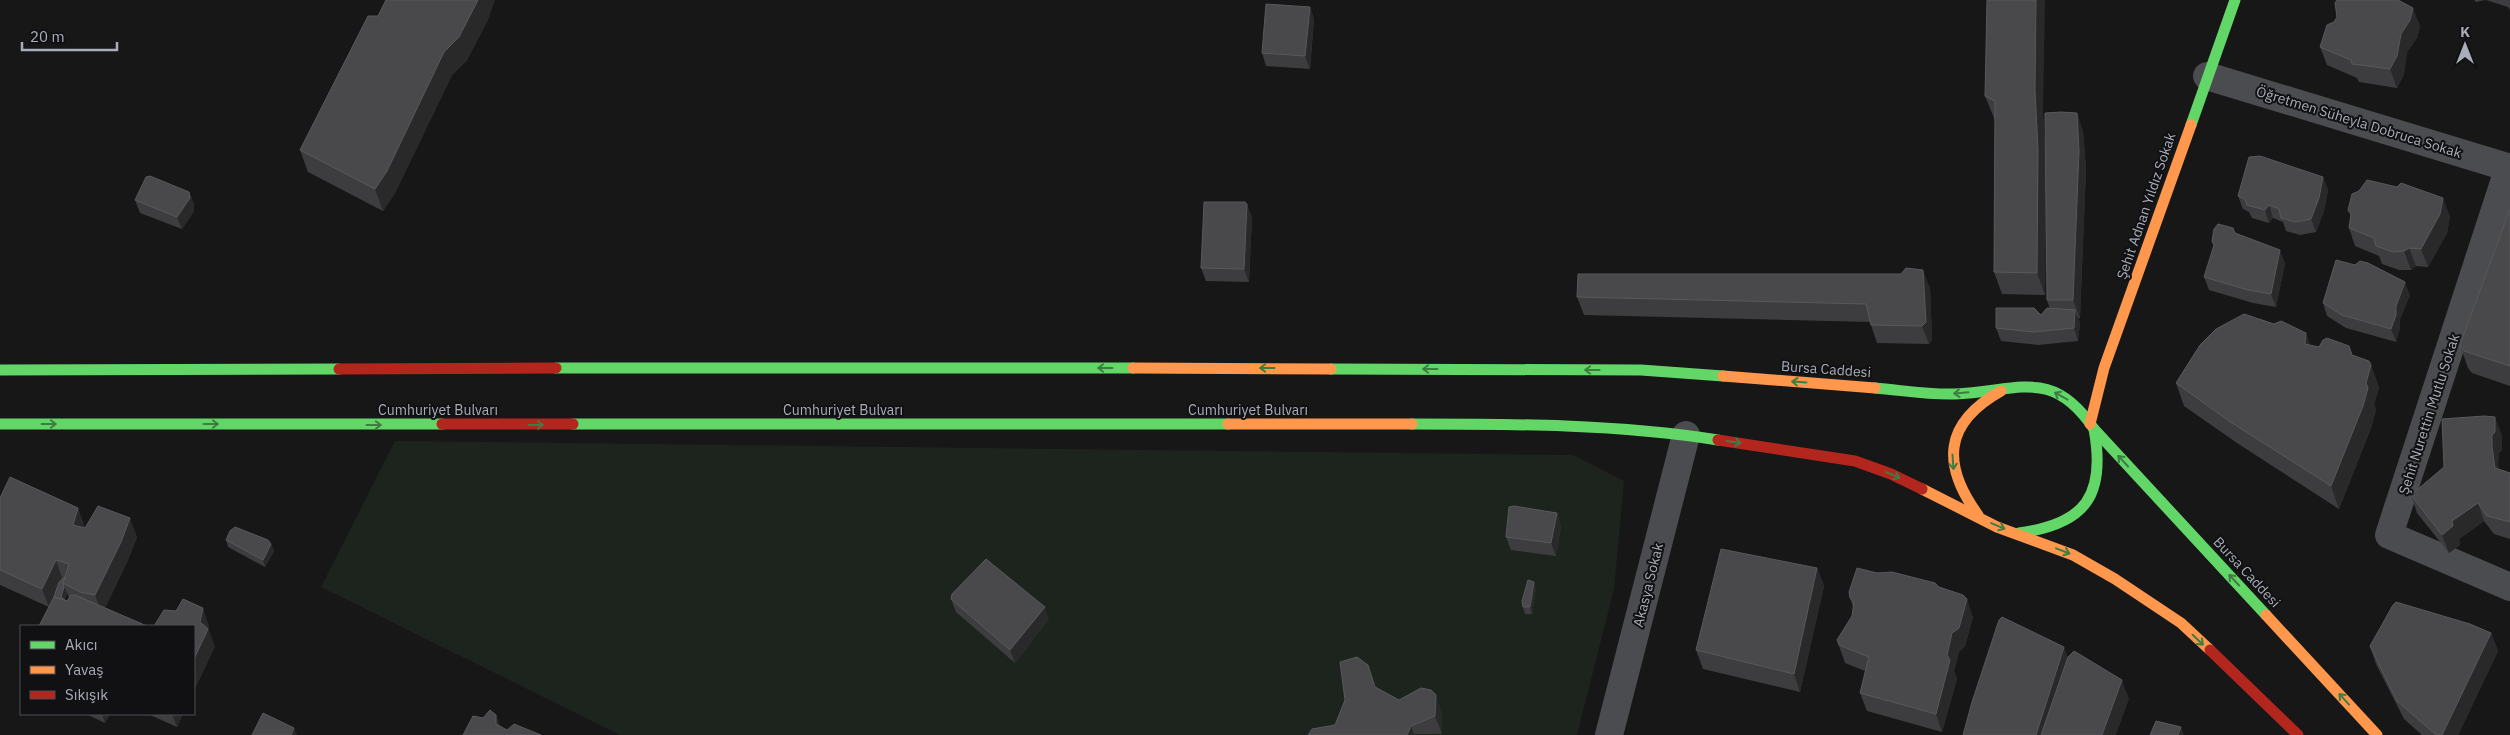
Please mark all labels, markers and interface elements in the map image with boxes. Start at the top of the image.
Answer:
scale bar [22,20,118,52]
north arrow [2440,20,2490,70]
text: K [2460,23,2470,41]
text: 20 m [30,27,65,46]
street label: Öğretmen Süheyla Dobruca Sokak [2254,82,2464,162]
street label: Şehit Adnan Yıldız Sokak [2112,130,2180,282]
street label: Şehit Nurettin Mutlu Sokak [2394,331,2464,497]
street label: Bursa Caddesi [1780,357,1872,381]
one-way arrow [1097,363,1114,373]
one-way arrow [1260,363,1276,373]
one-way arrow [1422,364,1438,374]
one-way arrow [1585,365,1601,375]
one-way arrow [1791,378,1807,387]
one-way arrow [1953,388,1969,397]
one-way arrow [2054,390,2068,400]
street label: Cumhuriyet Bulvarı [378,401,498,419]
street label: Cumhuriyet Bulvarı [783,401,903,419]
street label: Cumhuriyet Bulvarı [1188,401,1308,419]
one-way arrow [40,419,56,429]
one-way arrow [202,419,219,429]
one-way arrow [365,420,381,430]
one-way arrow [528,420,544,430]
one-way arrow [1726,438,1742,448]
one-way arrow [1949,454,1958,470]
one-way arrow [2117,454,2129,467]
one-way arrow [1884,471,1900,480]
one-way arrow [1990,522,2005,531]
street label: Bursa Caddesi [2210,533,2284,611]
street label: Akasya Sokak [1629,540,1667,629]
one-way arrow [2055,546,2070,556]
one-way arrow [2228,573,2240,586]
legend [20,625,195,715]
one-way arrow [2192,634,2205,646]
text: Akıcı [65,635,98,654]
text: Yavaş [65,660,104,679]
text: Sıkışık [65,685,108,704]
one-way arrow [2338,692,2350,705]

